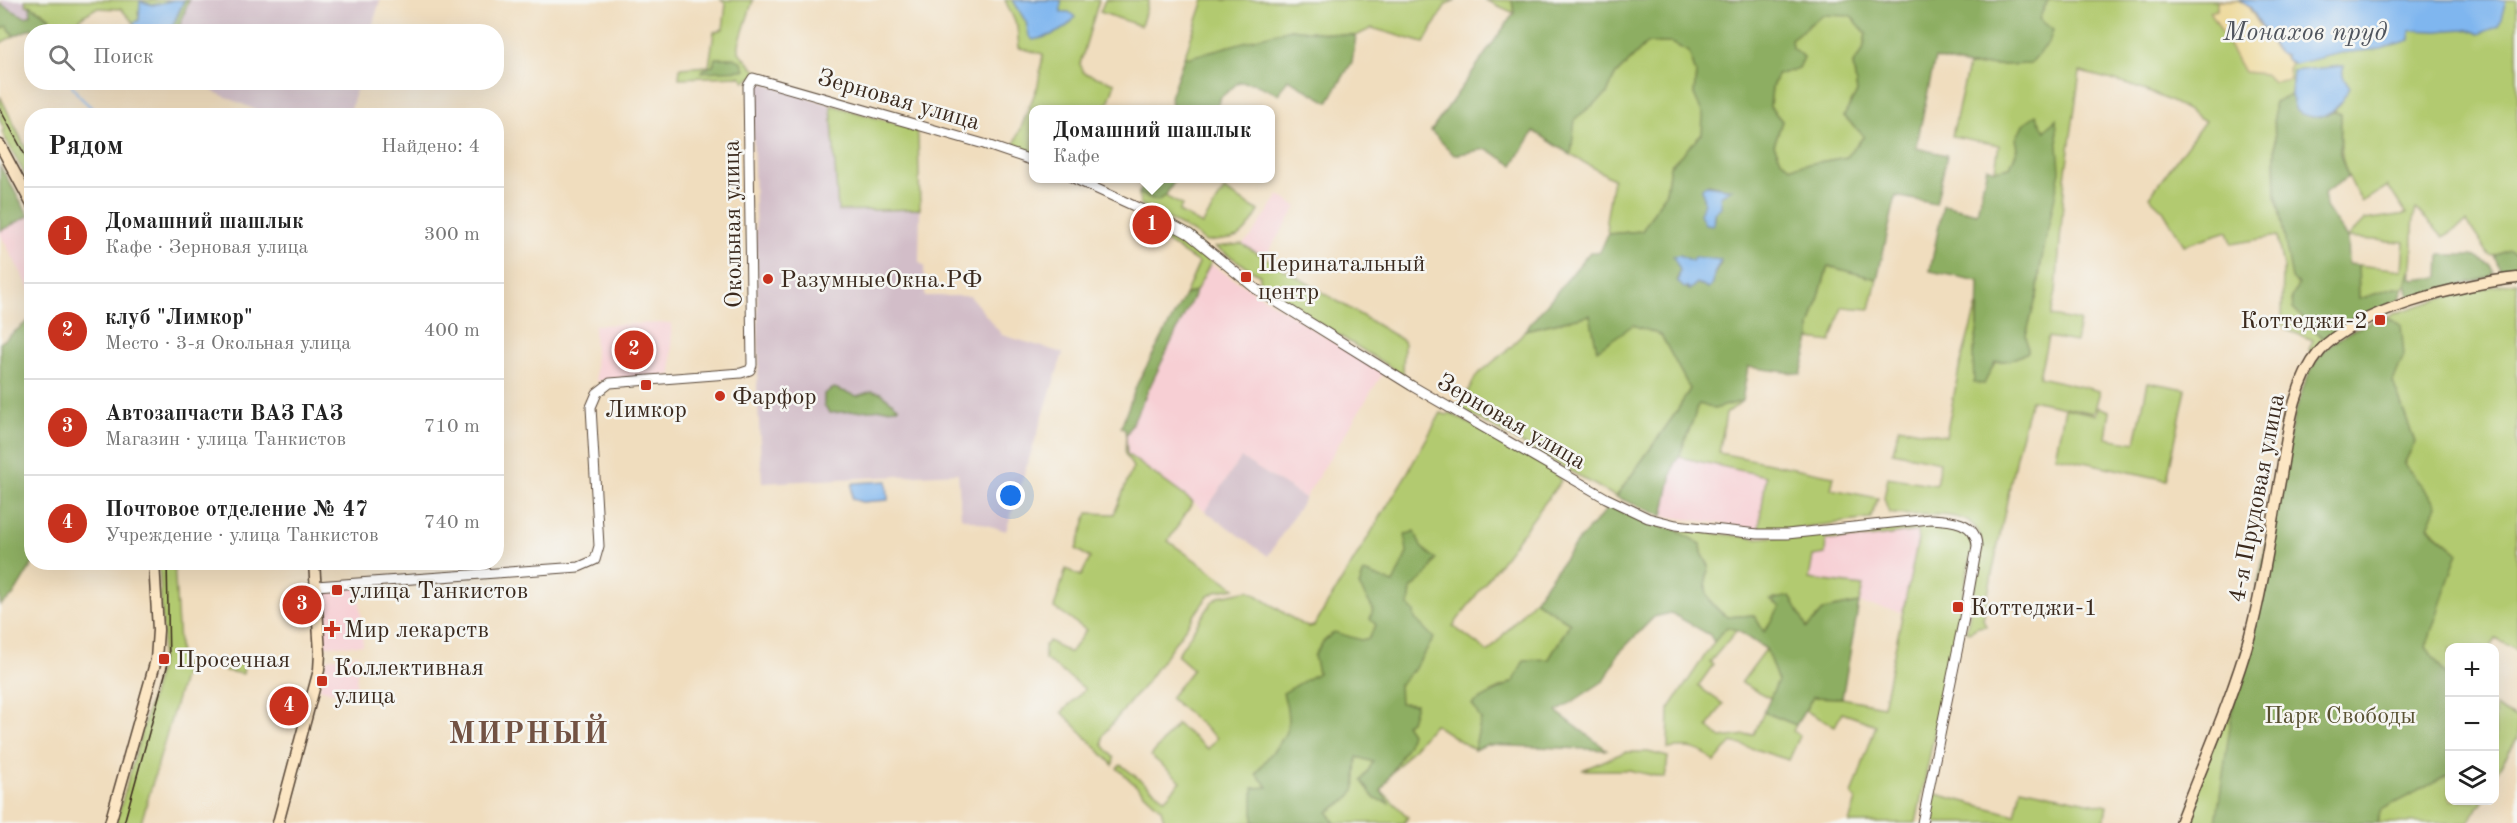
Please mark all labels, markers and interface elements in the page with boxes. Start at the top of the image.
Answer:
water label: Монахов пруд [2222,20,2387,46]
search box [24,24,504,90]
icon: search [45,41,78,74]
text: Поиск [93,46,154,68]
street label: Зерновая улица [815,66,982,136]
popup [1029,105,1275,183]
text: Домашний шашлык [1053,120,1251,142]
text: Рядом [48,134,123,160]
text: Найдено: 4 [381,137,480,157]
street label: Окольная улица [721,139,747,308]
text: Кафе [1053,147,1100,167]
pin: 1 [1132,202,1172,248]
text: Домашний шашлык [105,211,304,233]
text: 1 [62,225,73,245]
text: 300 m [424,225,480,245]
text: Кафе · Зерновая улица [105,238,308,258]
place label: Перинатальный центр [1258,253,1425,305]
place label: РазумныеОкна.РФ [780,269,982,293]
marker: Перинатальный центр [1239,270,1253,284]
marker: РазумныеОкна.РФ [761,272,775,286]
text: клуб "Лимкор" [105,307,253,329]
place label: Коттеджи-2 [2240,310,2368,334]
marker: Коттеджи-2 [2373,313,2387,327]
text: 2 [62,321,73,341]
text: 400 m [424,321,480,341]
pin: 2 [614,328,654,372]
text: Место · 3-я Окольная улица [105,334,351,354]
street label: Зерновая улица [1432,370,1590,475]
marker: Лимкор [639,378,653,392]
place label: Фарфор [732,386,817,410]
marker: Фарфор [713,389,727,403]
street label: 4-я Прудовая улица [2226,392,2290,605]
place label: Лимкор [605,399,687,423]
text: Автозапчасти ВАЗ ГАЗ [105,403,343,425]
text: 3 [62,417,73,437]
text: 710 m [424,417,480,437]
text: Магазин · улица Танкистов [105,430,346,450]
your location [996,481,1025,510]
text: Почтовое отделение № 47 [105,499,368,521]
text: 4 [62,513,73,533]
text: 740 m [424,513,480,533]
text: Учреждение · улица Танкистов [105,526,379,546]
place label: улица Танкистов [349,580,528,604]
pin: 3 [282,582,322,628]
marker: улица Танкистов [330,583,344,597]
place label: Коттеджи-1 [1970,597,2098,621]
marker: Коттеджи-1 [1951,600,1965,614]
place label: Мир лекарств [344,619,489,643]
marker: Мир лекарств [325,622,339,636]
map controls [2445,643,2499,805]
button: + [2445,643,2499,697]
place label: Просечная [176,649,290,673]
marker: Просечная [157,652,171,666]
place label: Коллективная улица [334,657,484,709]
marker: Коллективная улица [315,674,329,688]
pin: 4 [270,684,308,728]
button: − [2445,697,2499,751]
park label: Парк Свободы [2264,705,2416,729]
district label: МИРНЫЙ [449,713,609,750]
button: layers [2445,751,2499,805]

